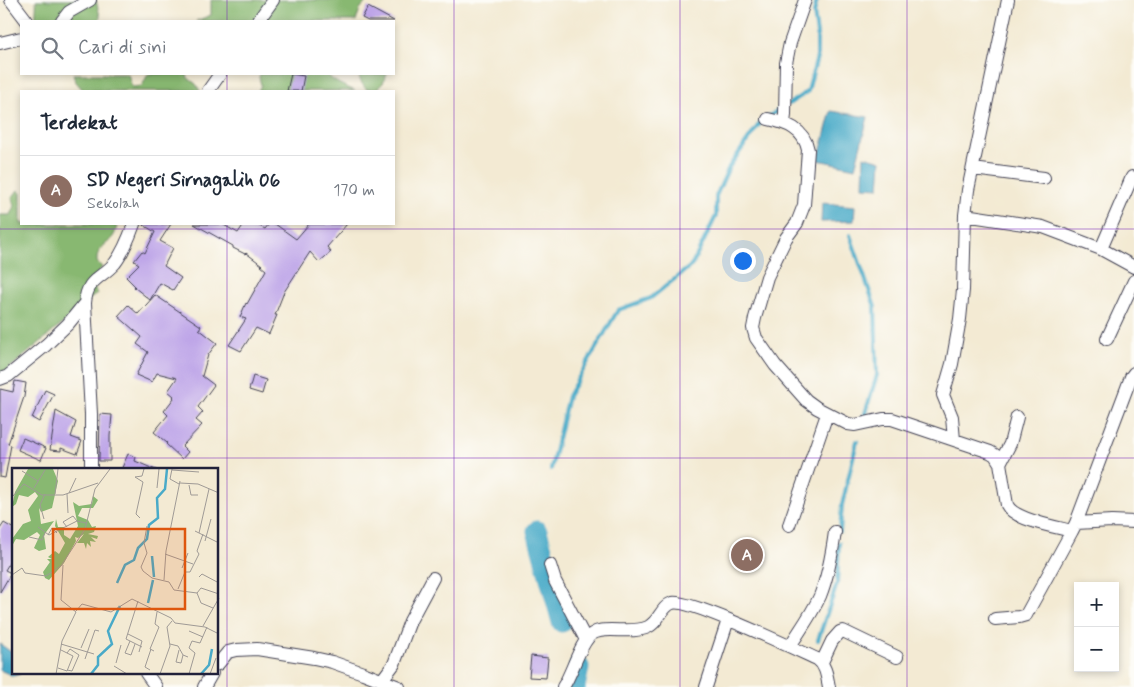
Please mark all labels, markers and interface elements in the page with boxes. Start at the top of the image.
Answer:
search box [20,20,395,75]
icon: search [38,34,66,62]
text: Cari di sini [78,35,166,60]
text: Terdekat [40,109,118,137]
text: SD Negeri Sirnagalih 06 [87,168,280,193]
text: A [51,180,61,201]
text: 170 m [333,180,375,201]
text: Sekolah [87,193,140,214]
your location [730,248,756,274]
inset map [12,468,219,674]
pin: A [731,536,763,574]
map controls [1074,582,1119,672]
button: + [1074,582,1119,627]
button: − [1074,627,1119,672]

